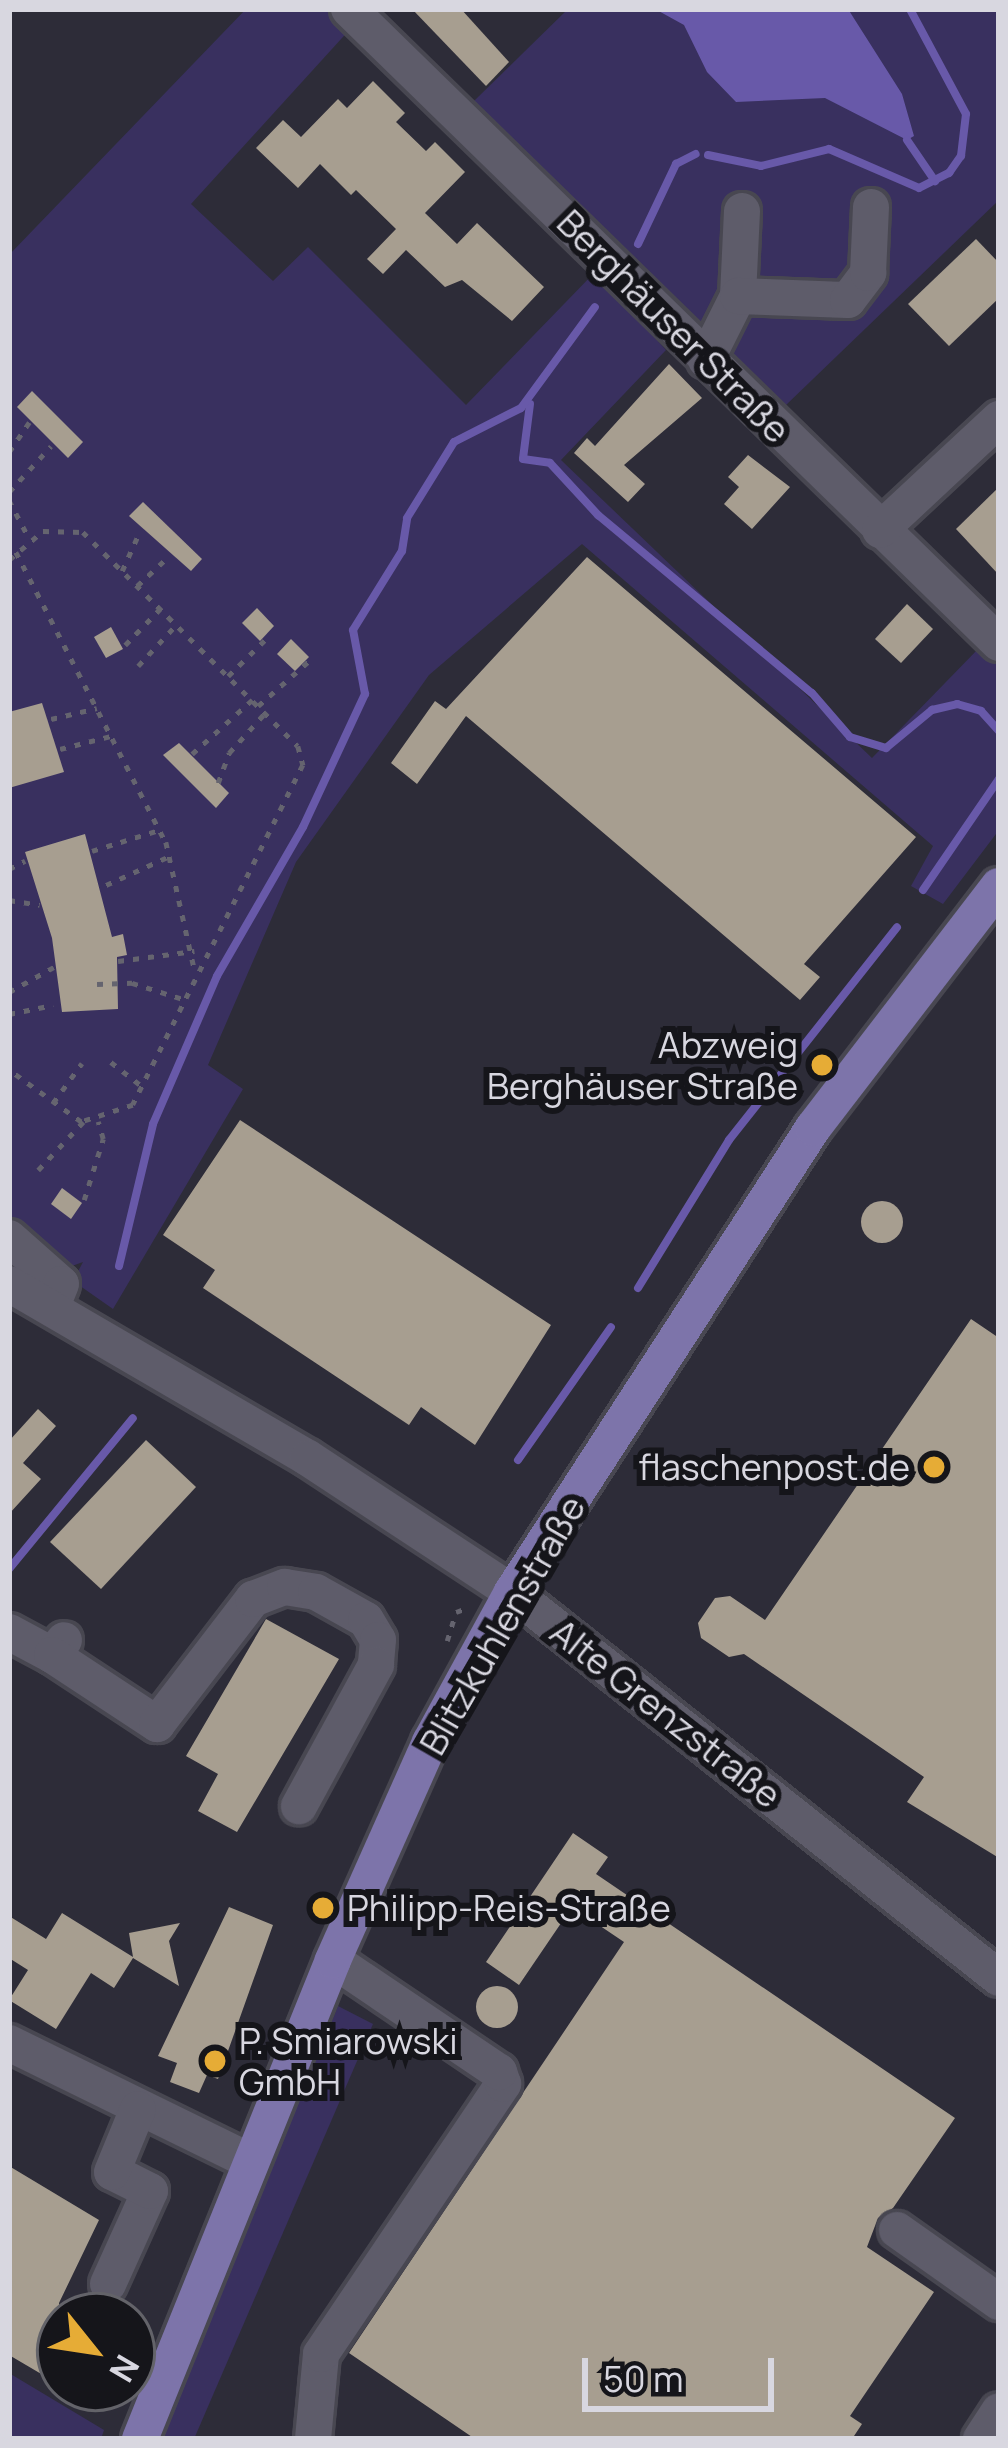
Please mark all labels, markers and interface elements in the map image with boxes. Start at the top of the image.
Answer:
street label: Berghäuser Straße [549,201,799,451]
place label: Abzweig Berghäuser Straße [487,1022,798,1107]
marker: Abzweig Berghäuser Straße [809,1052,835,1078]
place label: flaschenpost.de [638,1445,910,1489]
marker: flaschenpost.de [921,1454,947,1480]
street label: Blitzkuhlenstraße [410,1488,594,1762]
street label: Alte Grenzstraße [542,1610,790,1816]
place label: Philipp-Reis-Straße [347,1886,671,1930]
marker: Philipp-Reis-Straße [310,1895,336,1921]
place label: P. Smiarowski GmbH [239,2018,458,2103]
marker: P. Smiarowski GmbH [202,2048,228,2074]
north arrow [36,2292,156,2412]
scale bar [588,2334,780,2408]
text: N [100,2347,150,2390]
text: 50 m [603,2354,683,2403]

